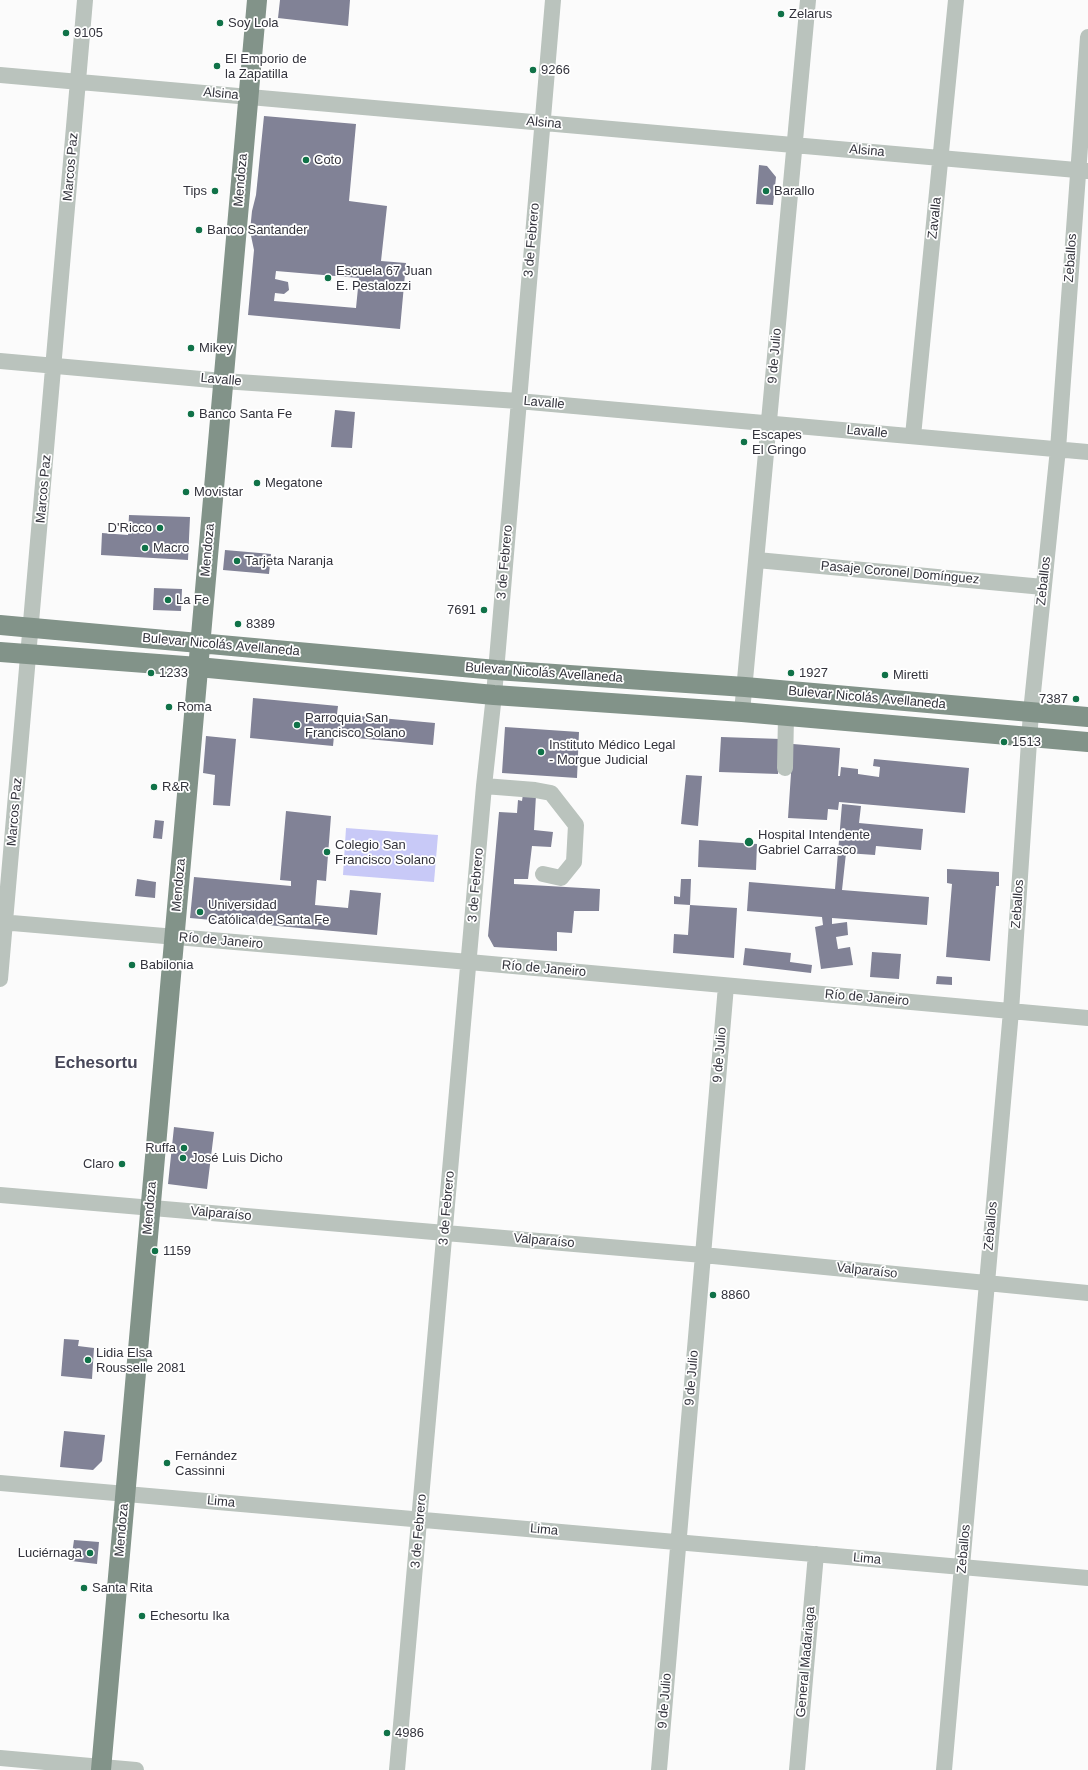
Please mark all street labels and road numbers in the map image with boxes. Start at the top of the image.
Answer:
street label: Alsina [203,85,239,103]
street label: Alsina [526,114,562,132]
street label: Marcos Paz [60,132,82,202]
street label: Alsina [849,142,885,160]
street label: Mendoza [231,153,251,207]
street label: Zavalla [925,196,945,240]
street label: 3 de Febrero [521,202,543,278]
street label: Zeballos [1062,233,1080,283]
street label: 9 de Julio [765,328,785,384]
street label: Lavalle [200,370,242,390]
street label: Lavalle [523,393,565,413]
street label: Lavalle [846,422,888,442]
street label: Marcos Paz [33,454,55,524]
street label: Mendoza [198,523,218,577]
street label: 3 de Febrero [494,524,516,600]
street label: Zeballos [1034,556,1054,606]
street label: Pasaje Coronel Domínguez [820,558,980,588]
street label: Bulevar Nicolás Avellaneda [142,630,300,660]
street label: Bulevar Nicolás Avellaneda [465,660,623,686]
street label: Bulevar Nicolás Avellaneda [788,683,946,713]
street label: Marcos Paz [4,777,26,847]
street label: 3 de Febrero [465,847,487,923]
street label: Mendoza [169,858,189,912]
street label: Zeballos [1009,879,1027,929]
street label: Río de Janeiro [178,930,264,952]
street label: Río de Janeiro [501,958,587,980]
street label: Río de Janeiro [824,987,910,1009]
street label: 9 de Julio [710,1027,730,1083]
street label: 3 de Febrero [436,1170,458,1246]
street label: Mendoza [140,1181,160,1235]
street label: Zeballos [981,1201,1001,1251]
street label: Valparaíso [190,1204,252,1224]
street label: Valparaíso [513,1231,575,1251]
street label: Valparaíso [836,1260,898,1282]
street label: 9 de Julio [682,1350,702,1406]
street label: Lima [206,1493,236,1511]
street label: 3 de Febrero [408,1493,430,1569]
street label: Mendoza [112,1503,132,1557]
street label: Lima [529,1521,559,1539]
street label: Zeballos [954,1524,974,1574]
street label: Lima [852,1550,882,1568]
street label: General Madariaga [793,1606,819,1718]
street label: 9 de Julio [655,1673,675,1729]

